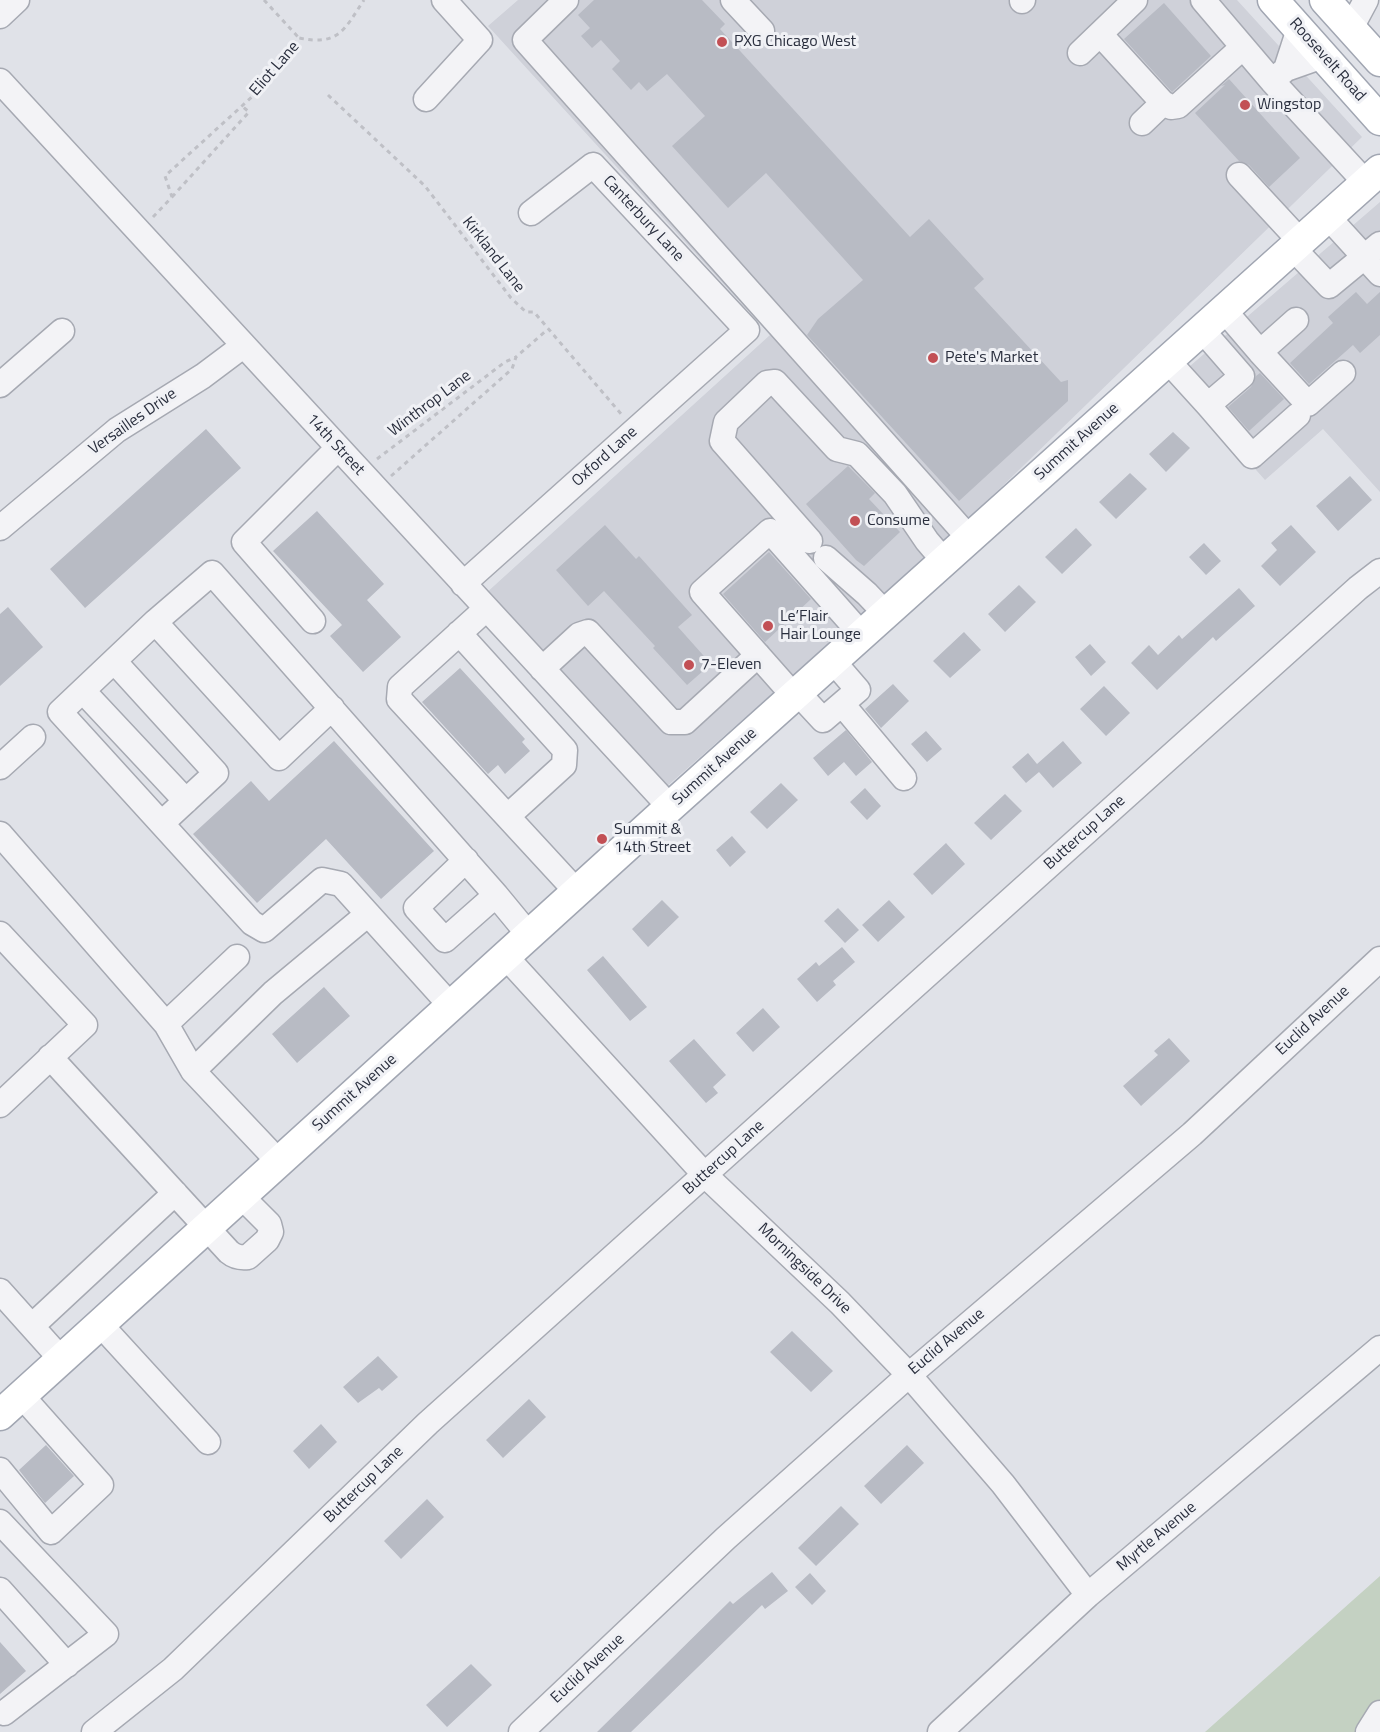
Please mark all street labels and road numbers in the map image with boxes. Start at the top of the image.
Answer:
street label: Roosevelt Road [1285,15,1369,105]
street label: Eliot Lane [246,38,304,100]
street label: Canterbury Lane [598,172,688,266]
street label: Kirkland Lane [458,213,528,297]
street label: Winthrop Lane [385,367,475,441]
street label: Versailles Drive [85,385,181,459]
street label: Summit Avenue [1031,399,1123,485]
street label: 14th Street [302,410,368,480]
street label: Oxford Lane [568,423,642,491]
street label: Summit Avenue [669,724,761,810]
street label: Buttercup Lane [1040,791,1130,875]
street label: Euclid Avenue [1272,982,1354,1060]
street label: Summit Avenue [309,1050,401,1136]
street label: Buttercup Lane [679,1116,769,1200]
street label: Morningside Drive [753,1220,855,1318]
street label: Euclid Avenue [905,1305,989,1379]
street label: Buttercup Lane [320,1442,408,1528]
street label: Myrtle Avenue [1113,1498,1201,1576]
street label: Euclid Avenue [547,1630,629,1708]

